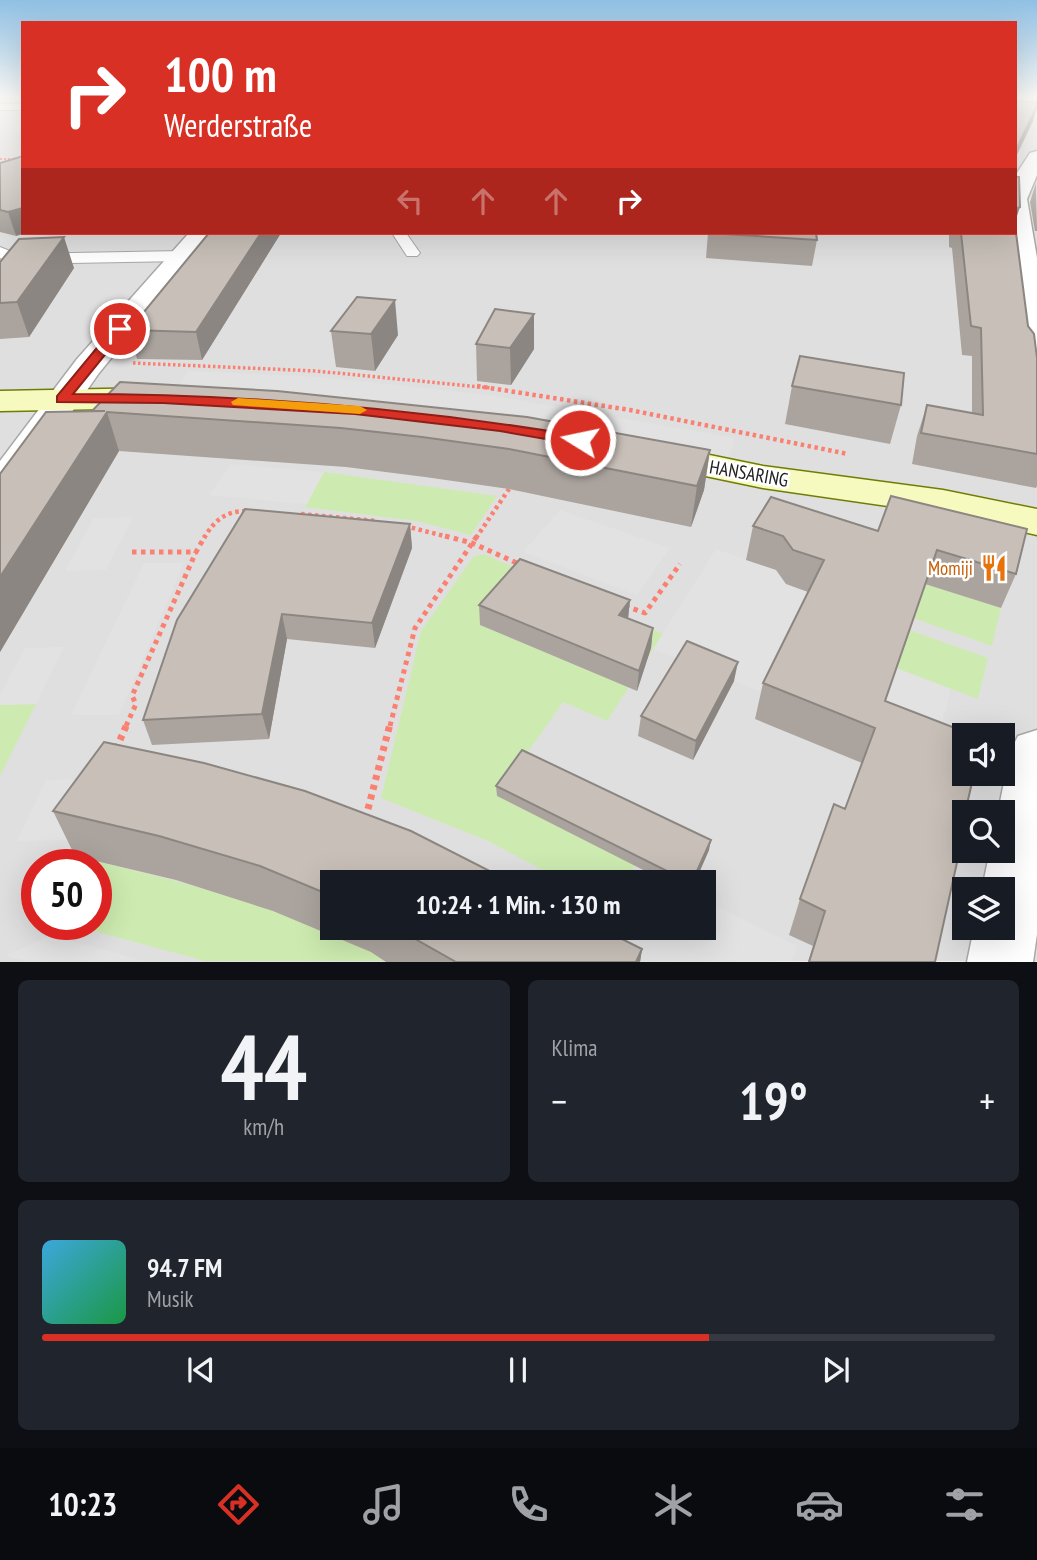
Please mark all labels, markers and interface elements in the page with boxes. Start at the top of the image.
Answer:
text: 100 m [164,42,277,106]
icon: right [49,49,140,140]
text: Werderstraße [164,104,312,146]
icon: left [391,182,429,220]
icon: ahead [464,182,502,220]
icon: ahead [537,182,575,220]
icon: right [610,182,648,220]
pin [90,299,150,359]
icon: arrive [101,310,139,348]
position arrow [543,403,617,477]
street label: HANSARING [708,454,790,492]
restaurant icon: Momiji [979,553,1009,583]
place label: Momiji [928,556,973,580]
map controls [952,723,1015,940]
button: sound [952,723,1015,786]
button: search [952,800,1015,863]
speed limit sign: 50 [21,849,112,940]
button: layers [952,877,1015,940]
text: 10:24 · 1 Min. · 130 m [416,888,620,921]
text: 44 [220,1007,307,1125]
text: Klima [552,1033,597,1062]
text: 19° [739,1067,808,1134]
text: − [552,1076,567,1125]
text: + [979,1076,995,1125]
text: km/h [243,1112,284,1141]
text: 94.7 FM [147,1251,222,1284]
text: Musik [147,1284,193,1313]
icon: previous [182,1351,220,1389]
icon: pause [499,1351,537,1389]
icon: next [817,1351,855,1389]
icon: directions [214,1480,263,1529]
icon: music [359,1480,408,1529]
icon: phone [504,1480,553,1529]
icon: climate [649,1480,698,1529]
icon: car [795,1480,844,1529]
icon: filters [940,1480,989,1529]
text: 10:23 [48,1483,117,1525]

